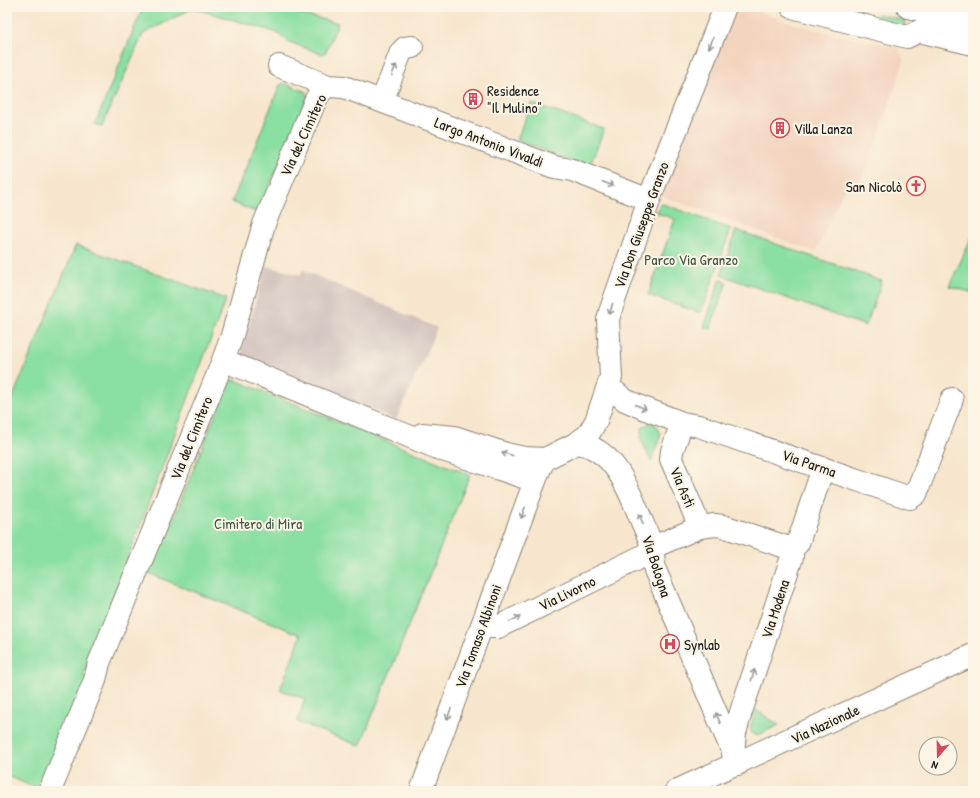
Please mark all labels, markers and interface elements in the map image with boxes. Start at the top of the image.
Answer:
one-way arrow [706,37,714,49]
one-way arrow [390,65,398,77]
place label: Residence "Il Mulino" [487,80,542,118]
building icon: Residence "Il Mulino" [462,88,484,110]
street label: Via del Cimitero [275,90,331,180]
street label: Largo Antonio Vivaldi [431,112,547,172]
building icon: Villa Lanza [769,117,791,139]
place label: Villa Lanza [794,118,852,139]
street label: Via Don Giuseppe Granzo [608,159,674,291]
church icon: San Nicolò [905,175,927,197]
place label: San Nicolò [846,176,902,197]
one-way arrow [602,181,614,189]
park label: Parco Via Granzo [644,249,738,270]
one-way arrow [607,302,614,315]
street label: Via del Cimitero [165,393,217,483]
one-way arrow [635,404,647,412]
street label: Via Parma [779,444,839,482]
one-way arrow [501,449,514,457]
street label: Via Asti [665,463,701,511]
one-way arrow [519,507,526,520]
park label: Cimitero di Mira [214,513,302,534]
one-way arrow [636,514,644,526]
street label: Via Bologna [637,532,677,600]
street label: Via Livorno [535,570,599,616]
street label: Via Modena [756,577,794,641]
street label: Via Tomaso Albinoni [449,581,507,691]
one-way arrow [509,615,521,622]
hospital icon: Synlab [659,633,681,655]
place label: Synlab [684,634,720,655]
one-way arrow [750,669,757,682]
street label: Via Nazionale [787,699,863,749]
one-way arrow [445,708,453,720]
one-way arrow [714,712,721,724]
north arrow [918,736,958,776]
text: N [929,758,940,773]

